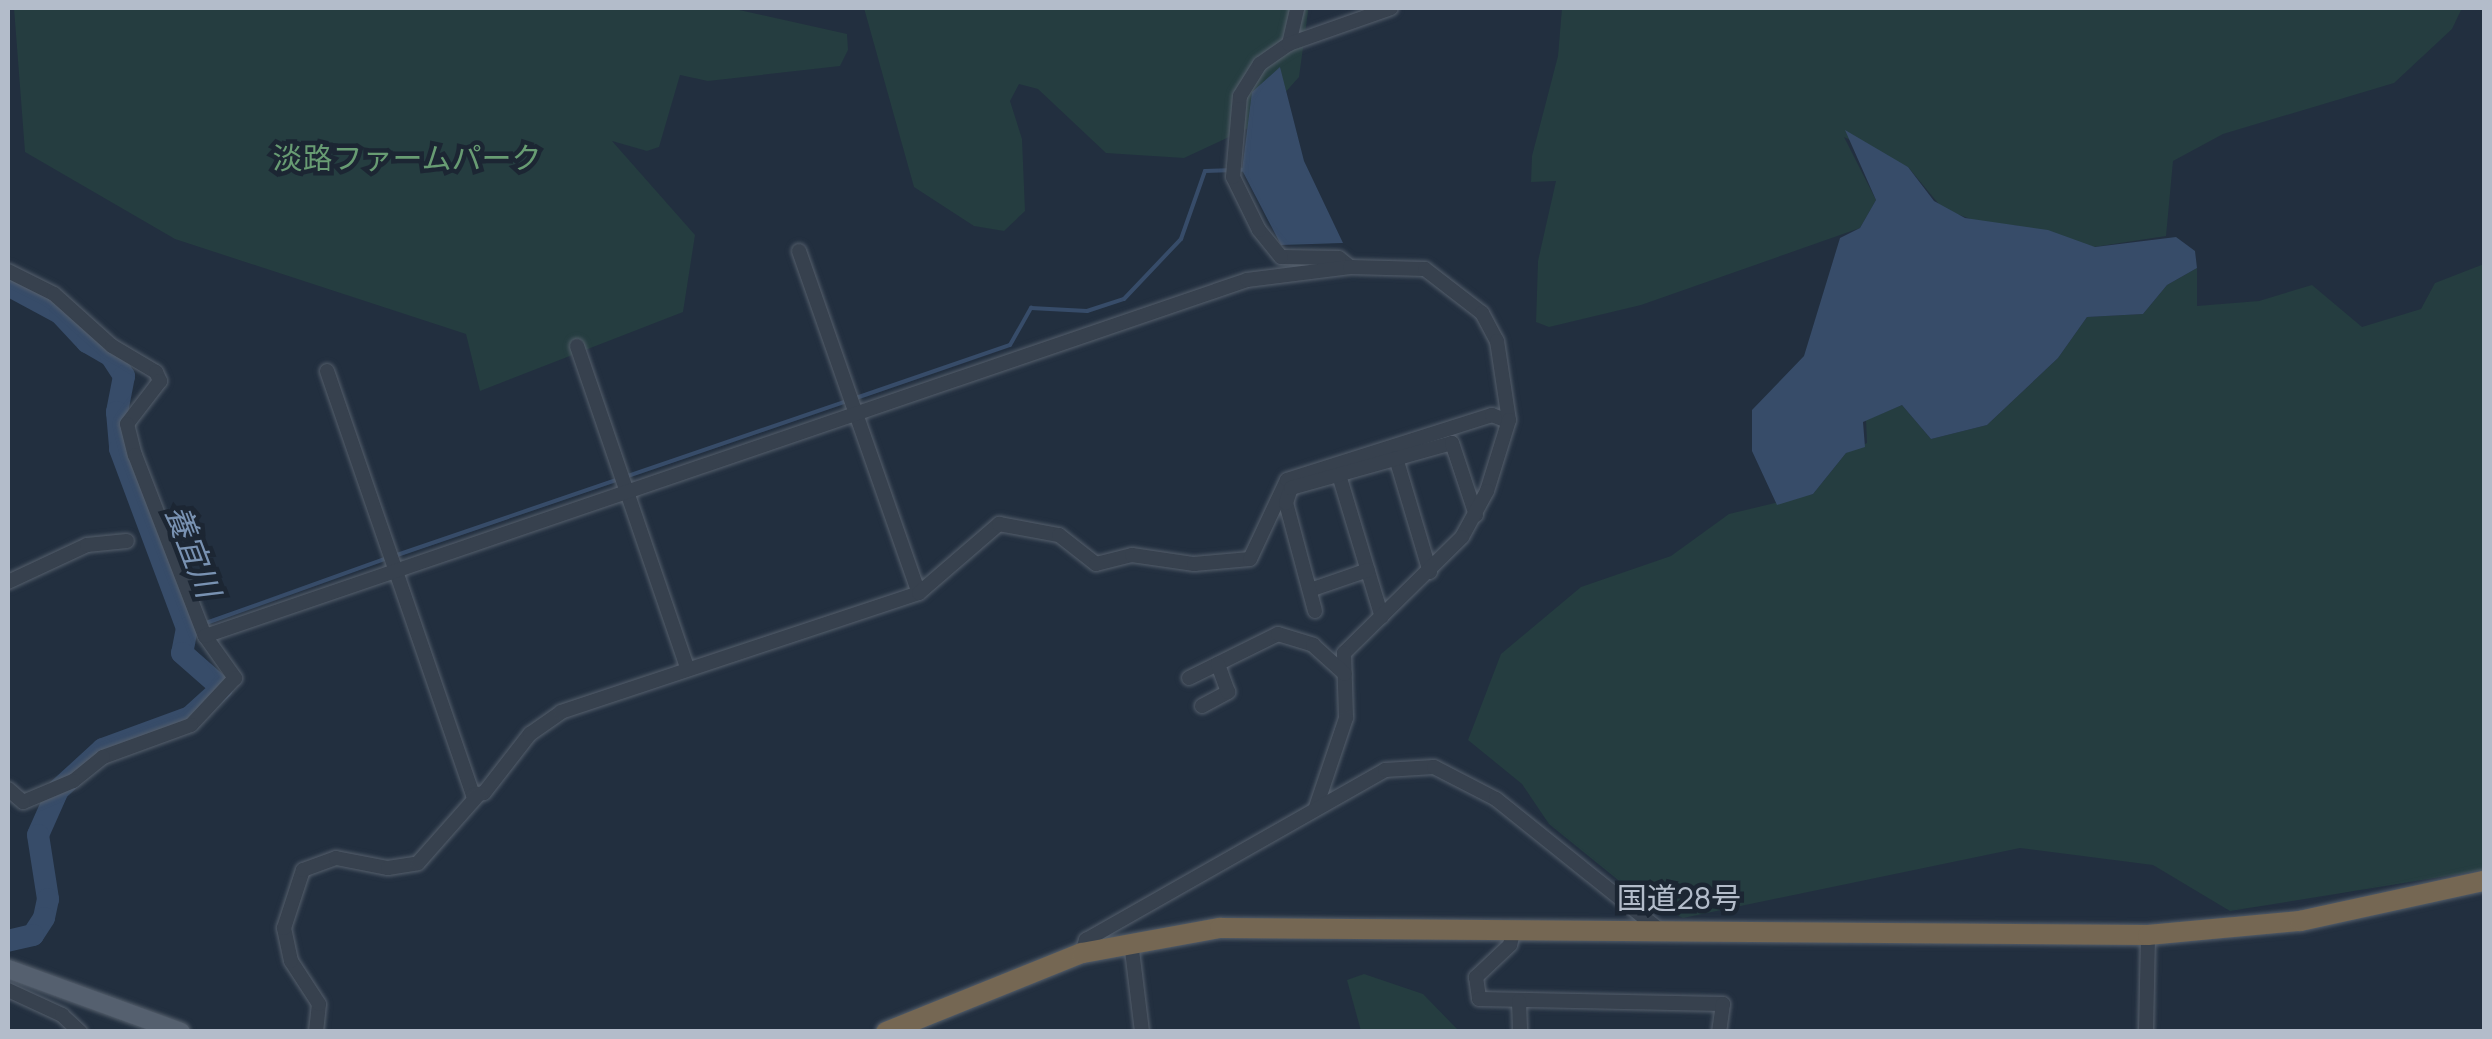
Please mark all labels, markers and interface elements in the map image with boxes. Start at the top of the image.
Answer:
park label: 淡路ファームパーク [272,140,542,176]
water label: 養宜川 [158,499,228,603]
street label: 国道28号 [1617,880,1741,916]

